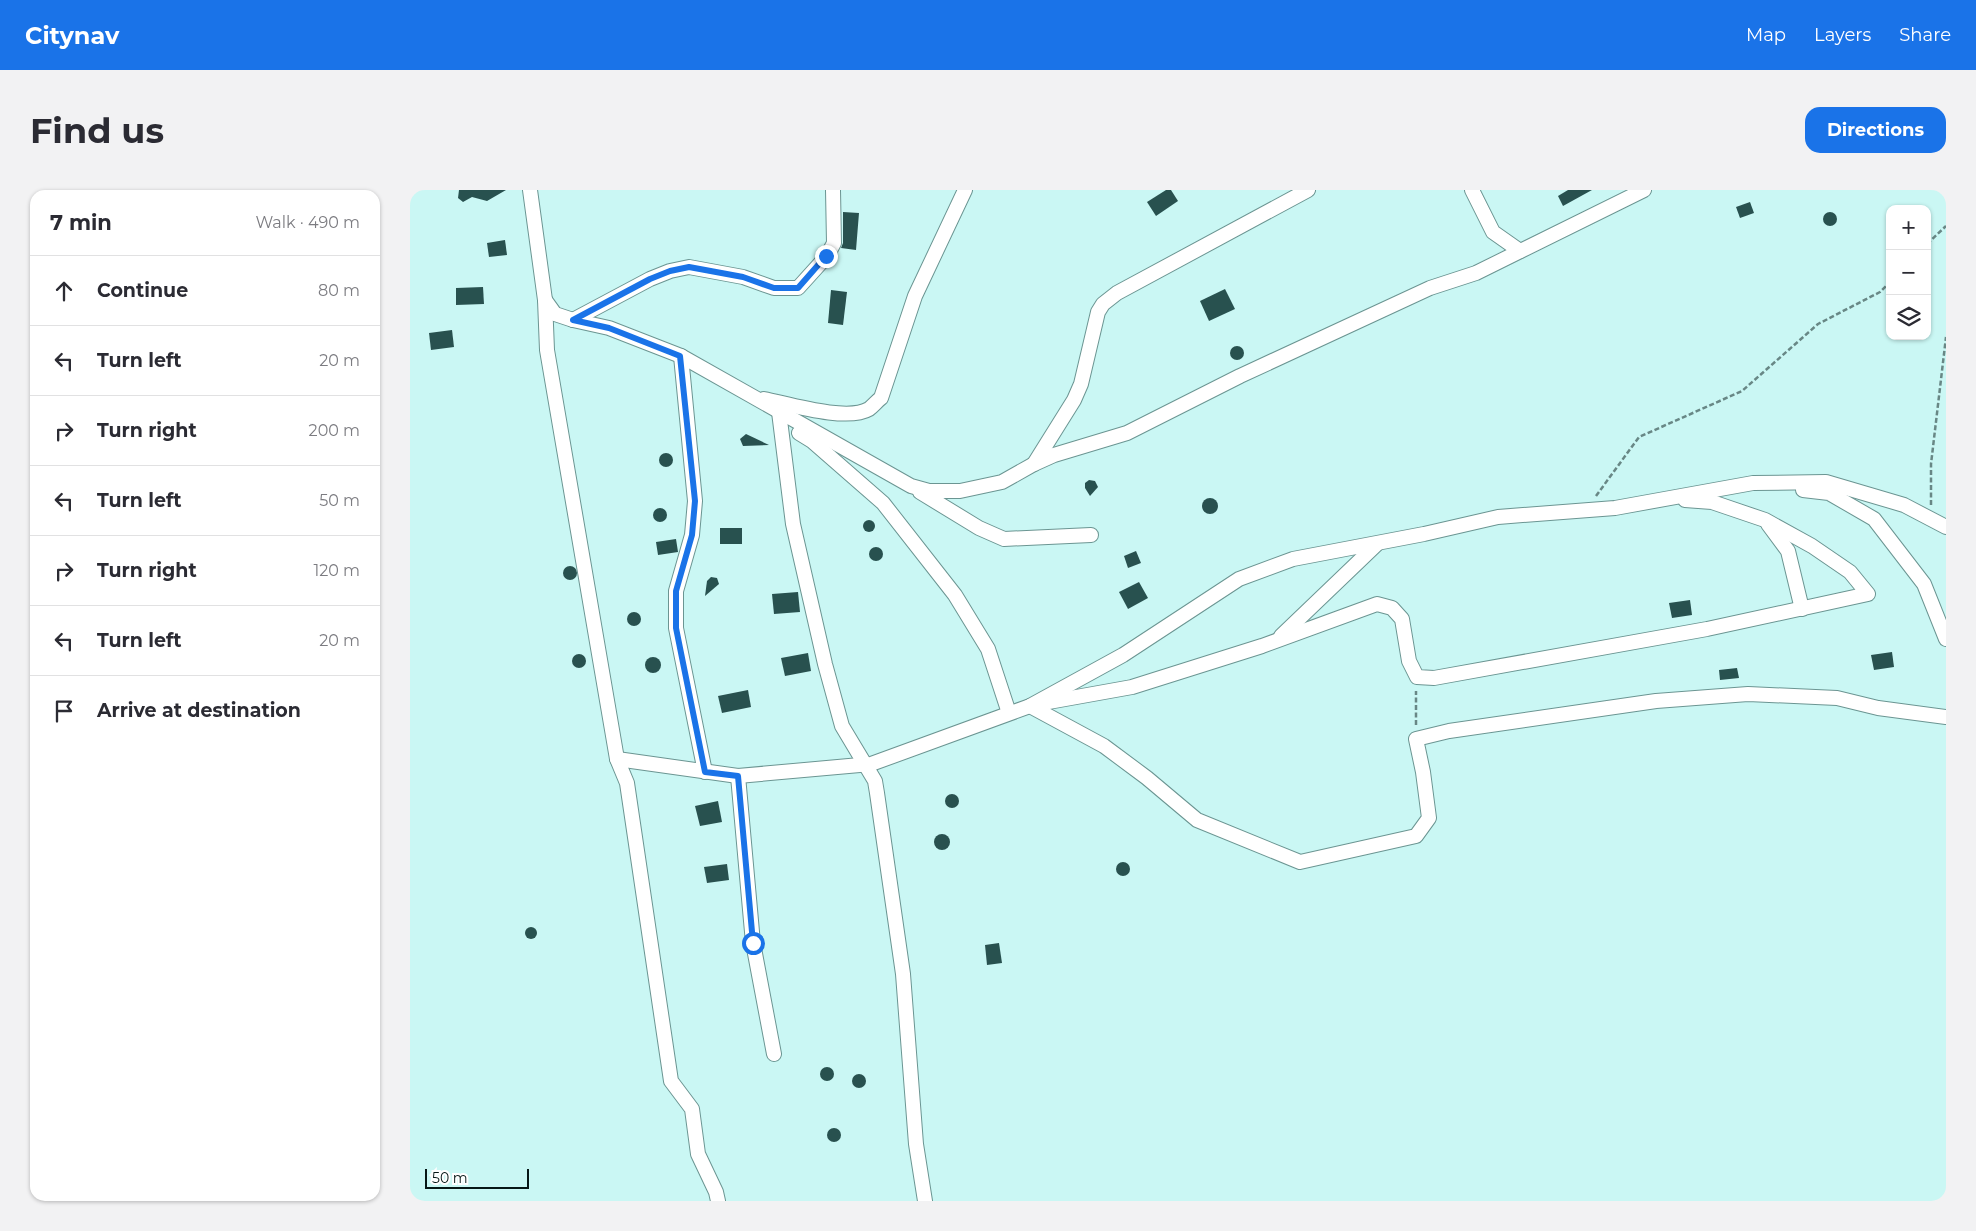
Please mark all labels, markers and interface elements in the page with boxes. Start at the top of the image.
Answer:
text: Citynav [25,21,119,50]
text: Map [1746,24,1786,46]
text: Layers [1814,24,1871,46]
text: Share [1899,24,1951,46]
button: Directions [1805,107,1946,153]
text: Find us [30,109,164,152]
map controls [1886,205,1931,340]
button: + [1886,205,1931,250]
text: 7 min [50,210,112,235]
text: Walk · 490 m [255,213,360,232]
route end [815,245,838,268]
button: − [1886,250,1931,295]
icon: ahead [50,277,78,305]
text: Continue [97,279,188,302]
text: 80 m [318,281,360,300]
button: layers [1886,295,1931,340]
icon: left [50,347,78,375]
text: Turn left [97,349,182,372]
text: 20 m [319,351,360,370]
icon: right [50,417,78,445]
text: Turn right [97,419,197,442]
text: 200 m [309,421,360,440]
icon: left [50,487,78,515]
text: Turn left [97,489,182,512]
text: 50 m [319,491,360,510]
icon: right [50,557,78,585]
text: Turn right [97,559,197,582]
text: 120 m [313,561,360,580]
icon: left [50,627,78,655]
text: Turn left [97,629,182,652]
text: 20 m [319,631,360,650]
icon: arrive [50,697,78,725]
text: Arrive at destination [97,699,301,722]
route start [742,932,765,955]
scale bar [425,1166,529,1189]
text: 50 m [432,1169,468,1187]

